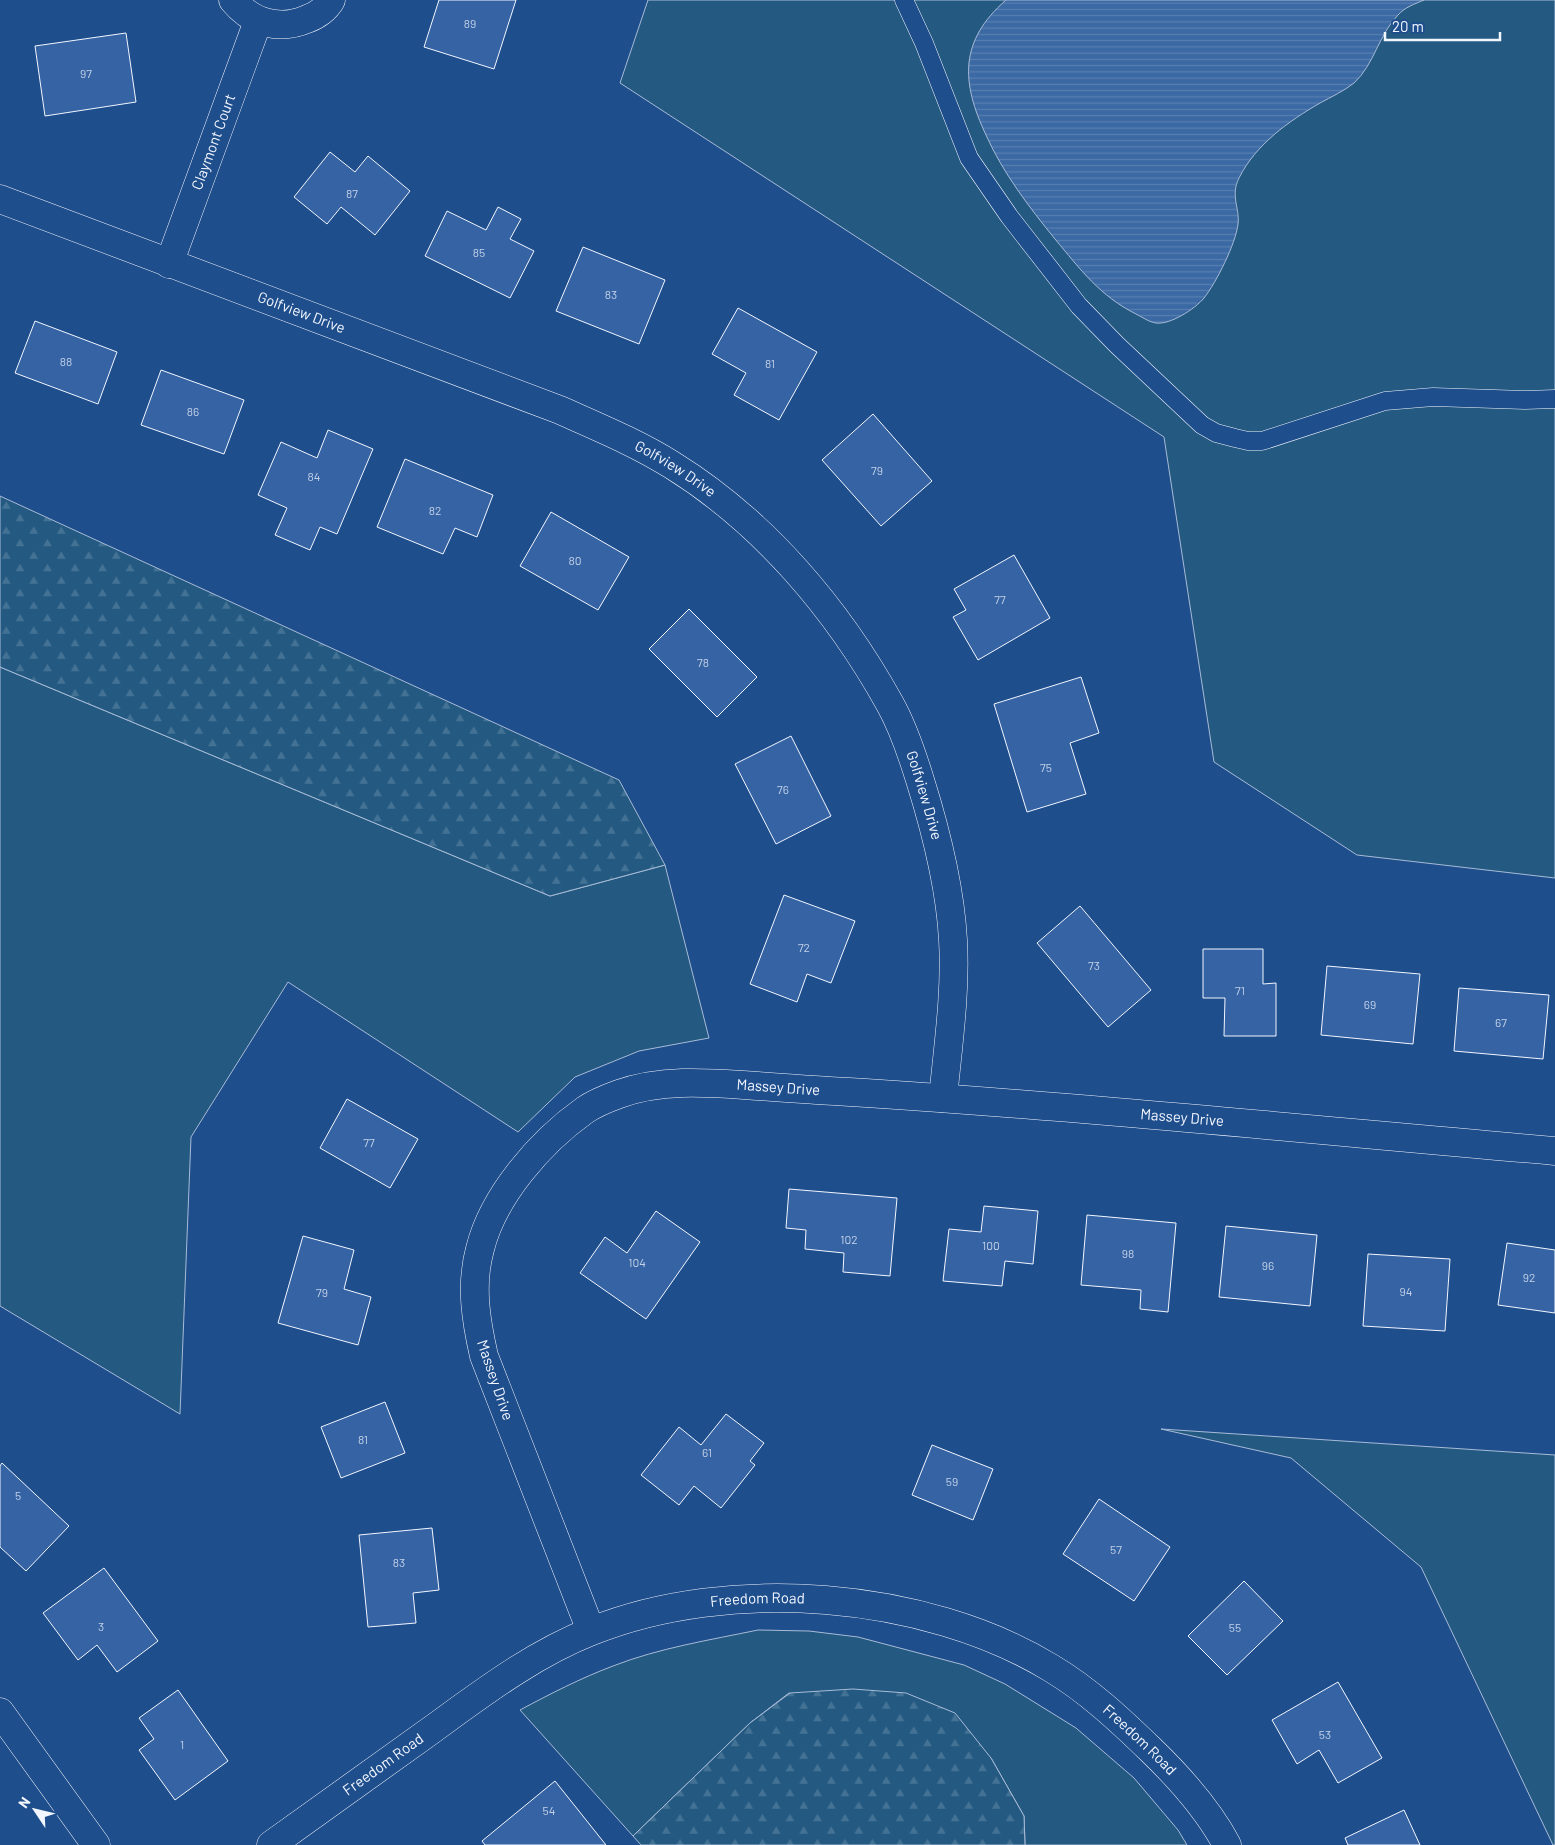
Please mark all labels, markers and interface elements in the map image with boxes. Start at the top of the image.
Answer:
scale bar [1385,10,1500,42]
house number: 89 [464,16,476,30]
text: 20 m [1392,17,1424,35]
house number: 97 [80,66,92,80]
street label: Claymont Court [187,91,239,192]
house number: 87 [346,186,358,200]
house number: 85 [473,245,485,259]
street label: Golfview Drive [255,287,348,336]
house number: 83 [605,287,617,301]
house number: 88 [60,354,72,368]
house number: 81 [765,356,775,370]
house number: 86 [187,404,199,418]
street label: Golfview Drive [632,436,720,500]
house number: 79 [871,463,883,477]
house number: 84 [308,469,320,483]
house number: 82 [429,503,441,517]
house number: 80 [568,553,582,567]
house number: 77 [994,592,1006,606]
house number: 78 [697,655,709,669]
street label: Golfview Drive [903,748,947,842]
house number: 75 [1040,760,1052,774]
house number: 76 [777,782,789,796]
house number: 72 [798,940,810,954]
house number: 73 [1088,958,1100,972]
house number: 71 [1235,983,1245,997]
house number: 69 [1364,997,1376,1011]
house number: 67 [1495,1015,1507,1029]
street label: Massey Drive [736,1075,821,1098]
street label: Massey Drive [1140,1104,1225,1129]
house number: 77 [363,1135,375,1149]
house number: 102 [840,1232,858,1246]
house number: 100 [982,1238,1000,1252]
house number: 98 [1122,1246,1134,1260]
house number: 104 [628,1255,646,1269]
house number: 96 [1262,1258,1274,1272]
house number: 92 [1523,1270,1535,1284]
house number: 94 [1400,1284,1412,1298]
house number: 79 [316,1285,328,1299]
street label: Massey Drive [474,1337,518,1422]
house number: 81 [358,1432,368,1446]
house number: 61 [702,1445,712,1459]
house number: 59 [946,1474,958,1488]
house number: 5 [15,1488,21,1502]
house number: 57 [1110,1542,1122,1556]
house number: 83 [393,1555,405,1569]
street label: Freedom Road [709,1588,805,1610]
house number: 3 [98,1619,104,1633]
house number: 55 [1229,1620,1241,1634]
street label: Freedom Road [1100,1700,1181,1778]
house number: 53 [1319,1727,1331,1741]
street label: Freedom Road [339,1729,426,1799]
house number: 1 [180,1737,184,1751]
north arrow [10,1785,60,1835]
text: N [14,1794,34,1811]
house number: 54 [543,1803,555,1817]

